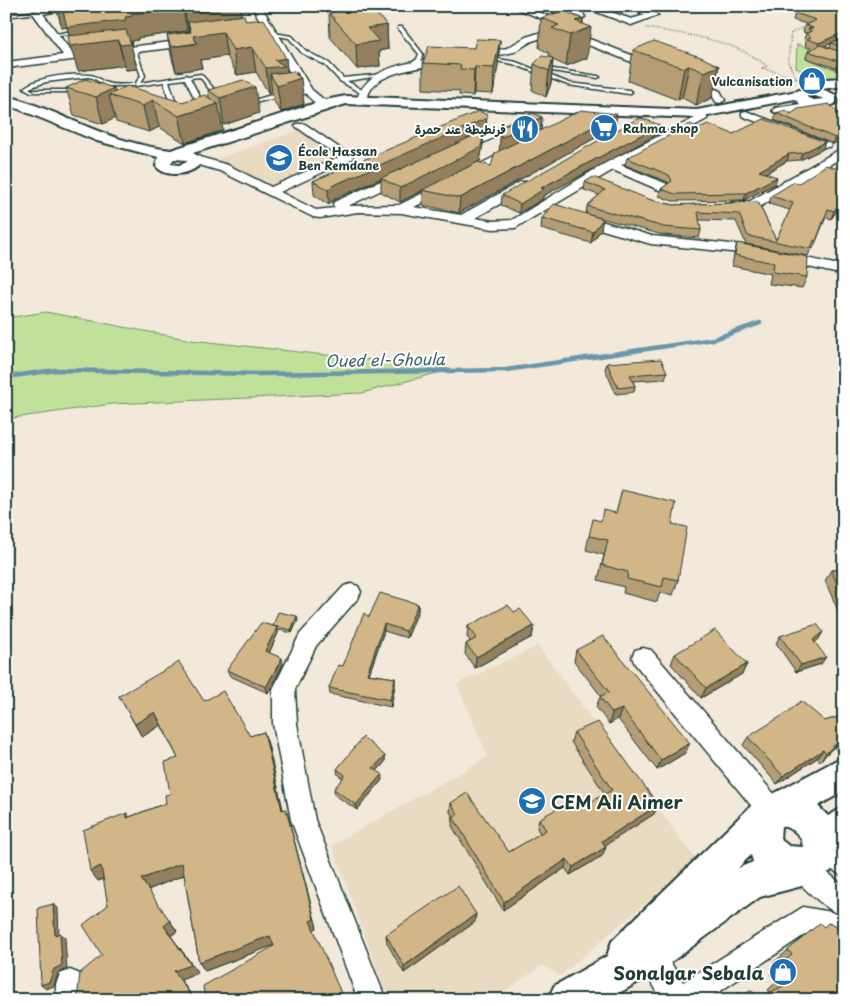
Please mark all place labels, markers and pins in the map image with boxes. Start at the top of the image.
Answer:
shop icon: Vulcanisation [797,66,827,96]
place label: Vulcanisation [712,72,793,90]
supermarket icon: Rahma shop [589,113,619,143]
restaurant icon: قرنطيطة عند حمرة [510,114,540,144]
place label: Rahma shop [623,119,699,137]
place label: قرنطيطة عند حمرة [415,120,506,138]
place label: École Hassan Ben Remdane [298,142,380,174]
school or university icon: École Hassan Ben Remdane [264,143,294,173]
school or university icon: CEM Ali Aimer [517,786,547,816]
place label: CEM Ali Aimer [551,788,684,815]
shop icon: Sonalgar Sebala [768,957,798,987]
place label: Sonalgar Sebala [614,959,764,986]

